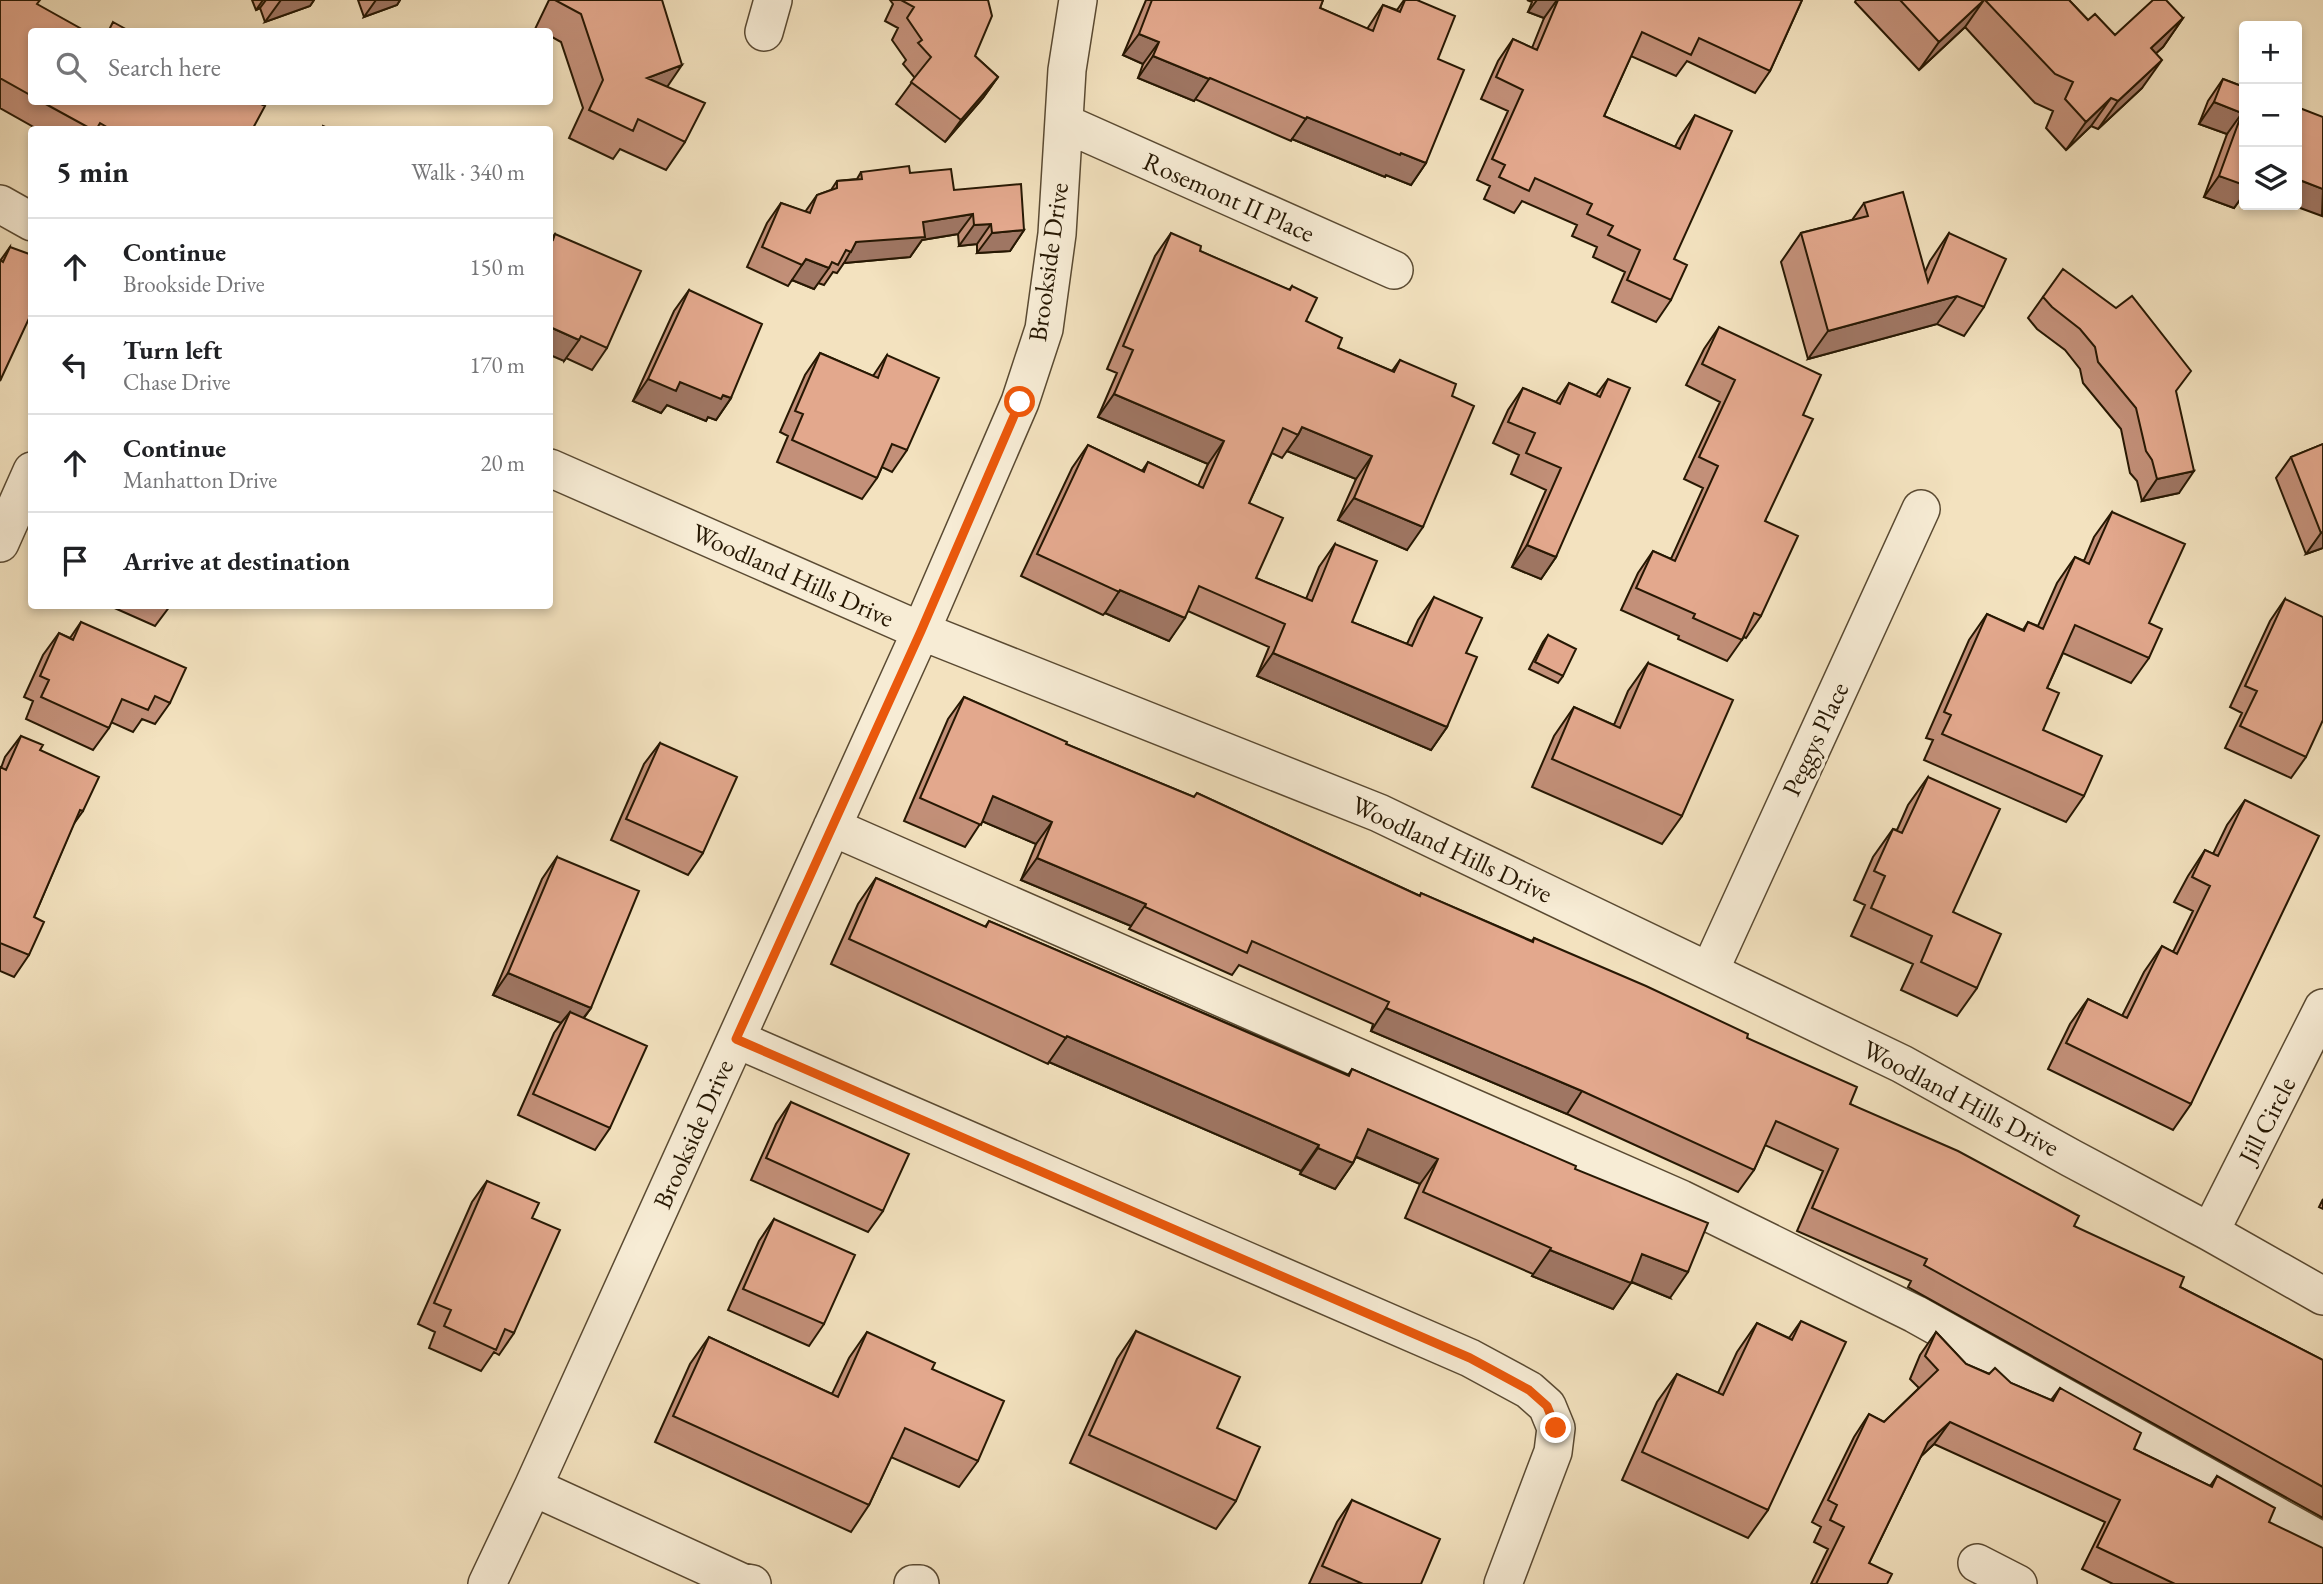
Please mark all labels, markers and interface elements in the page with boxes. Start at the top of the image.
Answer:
map controls [2239,21,2302,210]
button: + [2239,21,2302,84]
search box [28,28,553,105]
icon: search [52,48,90,86]
text: Search here [108,50,221,84]
button: − [2239,84,2302,147]
street label: Rosemont II Place [1138,144,1320,250]
button: layers [2239,147,2302,210]
text: 5 min [56,152,129,191]
text: Walk · 340 m [411,157,525,187]
street label: Brookside Drive [1020,180,1076,344]
text: Continue [123,235,226,269]
icon: ahead [56,248,94,286]
text: 150 m [469,252,525,282]
text: Brookside Drive [123,269,265,299]
text: Turn left [123,333,222,367]
icon: left [56,346,94,384]
text: 170 m [469,350,525,380]
text: Chase Drive [123,367,230,397]
route start [1004,386,1035,417]
text: Continue [123,431,226,465]
icon: ahead [56,444,94,482]
text: 20 m [480,448,525,478]
text: Manhatton Drive [123,465,277,495]
street label: Woodland Hills Drive [687,515,899,635]
icon: arrive [56,542,94,580]
text: Arrive at destination [123,544,350,578]
street label: Peggys Place [1774,677,1856,801]
street label: Woodland Hills Drive [1346,788,1558,910]
street label: Woodland Hills Drive [1857,1032,2065,1164]
street label: Brookside Drive [645,1054,741,1214]
street label: Jill Circle [2230,1071,2303,1171]
route end [1540,1412,1571,1443]

